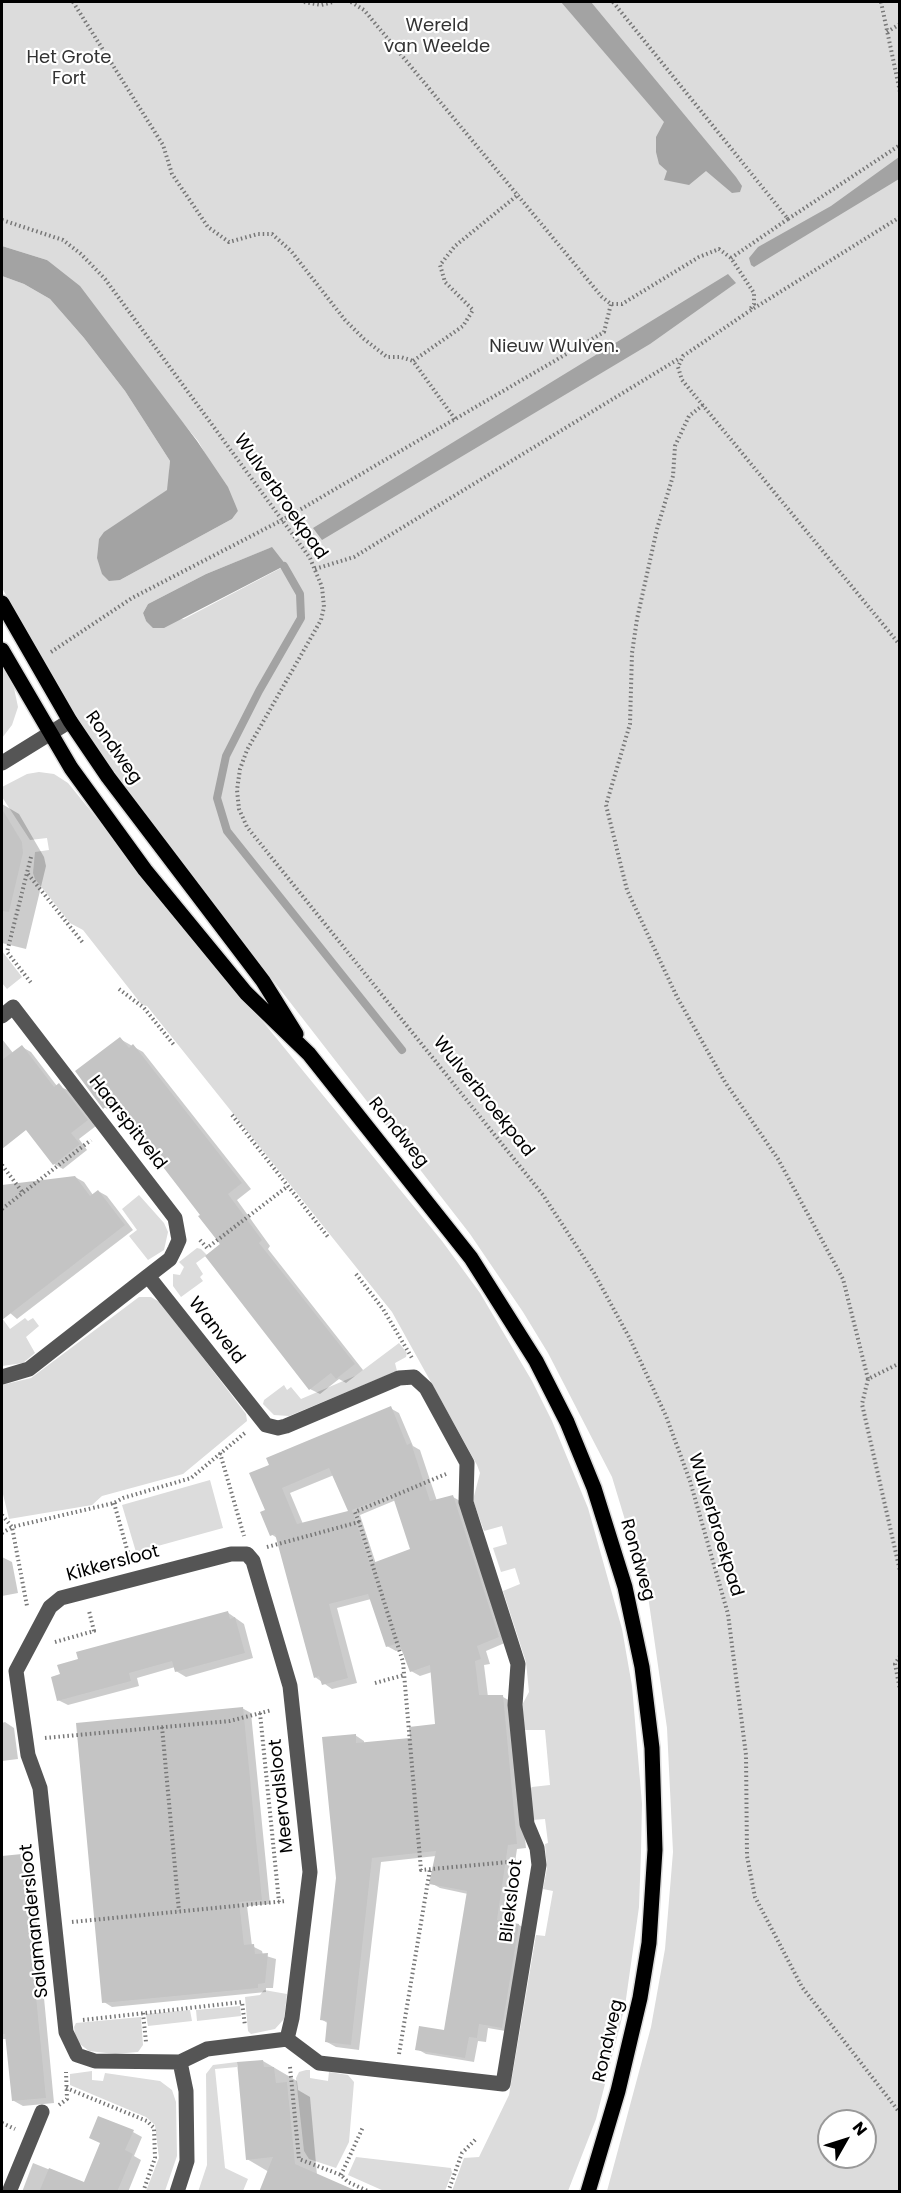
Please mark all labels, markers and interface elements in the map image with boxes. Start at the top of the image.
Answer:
park label: Wereld van Weelde [384,15,490,57]
park label: Het Grote Fort [27,47,111,90]
park label: Nieuw Wulven. [489,336,619,358]
street label: Wulverbroekpad [228,430,332,564]
street label: Rondweg [80,707,146,789]
street label: Wulverbroekpad [428,1032,538,1162]
street label: Haarspitveld [83,1071,171,1175]
street label: Rondweg [363,1093,433,1173]
street label: Wanveld [183,1293,249,1369]
street label: Wulverbroekpad [683,1451,747,1599]
street label: Rondweg [615,1517,659,1603]
street label: Kikkersloot [64,1541,162,1587]
street label: Meervalsloot [265,1738,299,1854]
street label: Salamandersloot [16,1843,54,1999]
street label: Blieksloot [496,1858,528,1944]
street label: Rondweg [589,1998,629,2084]
north arrow [817,2109,877,2169]
text: N [847,2117,873,2141]

